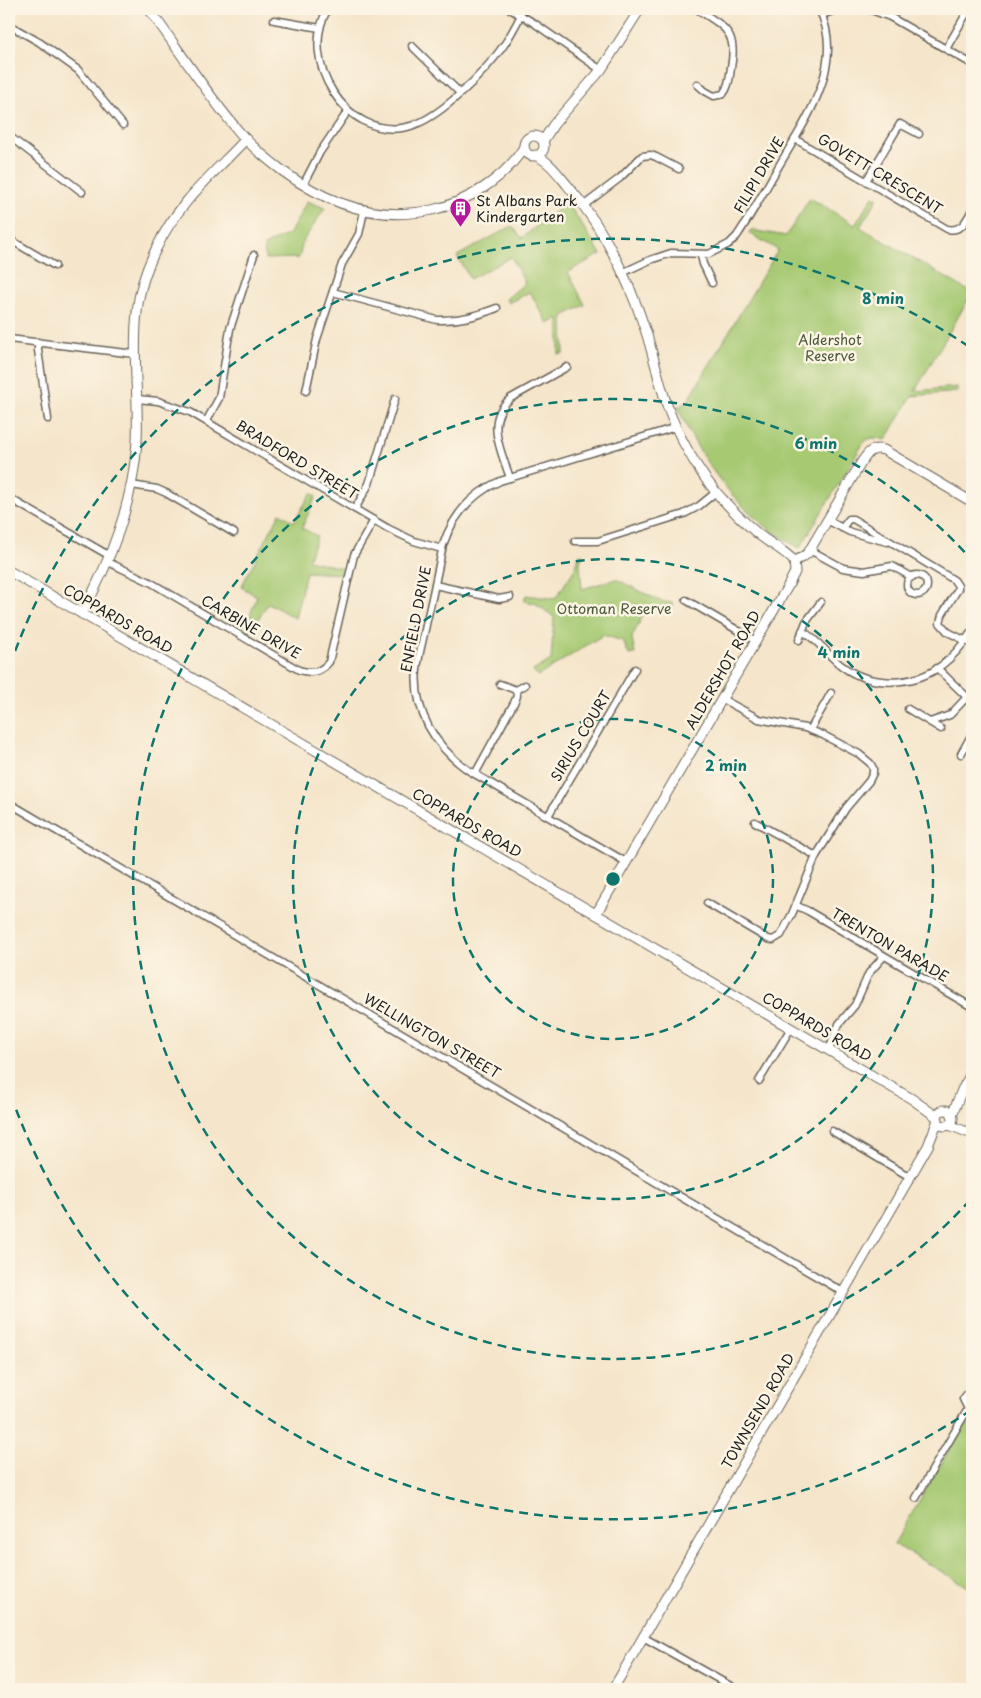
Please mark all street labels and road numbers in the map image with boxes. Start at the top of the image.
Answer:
street label: GOVETT CRESCENT [814,128,947,219]
street label: FILIPI DRIVE [728,132,789,217]
street label: BRADFORD STREET [232,415,363,505]
street label: ENFIELD DRIVE [395,564,436,674]
street label: COPPARDS ROAD [60,579,177,658]
street label: CARBINE DRIVE [197,589,305,664]
street label: ALDERSHOT ROAD [680,606,765,733]
street label: SIRIUS COURT [545,686,616,785]
street label: COPPARDS ROAD [409,783,526,862]
street label: TRENTON PARADE [828,902,953,987]
street label: COPPARDS ROAD [759,987,876,1066]
street label: WELLINGTON STREET [360,988,505,1084]
street label: TOWNSEND ROAD [716,1349,799,1473]

